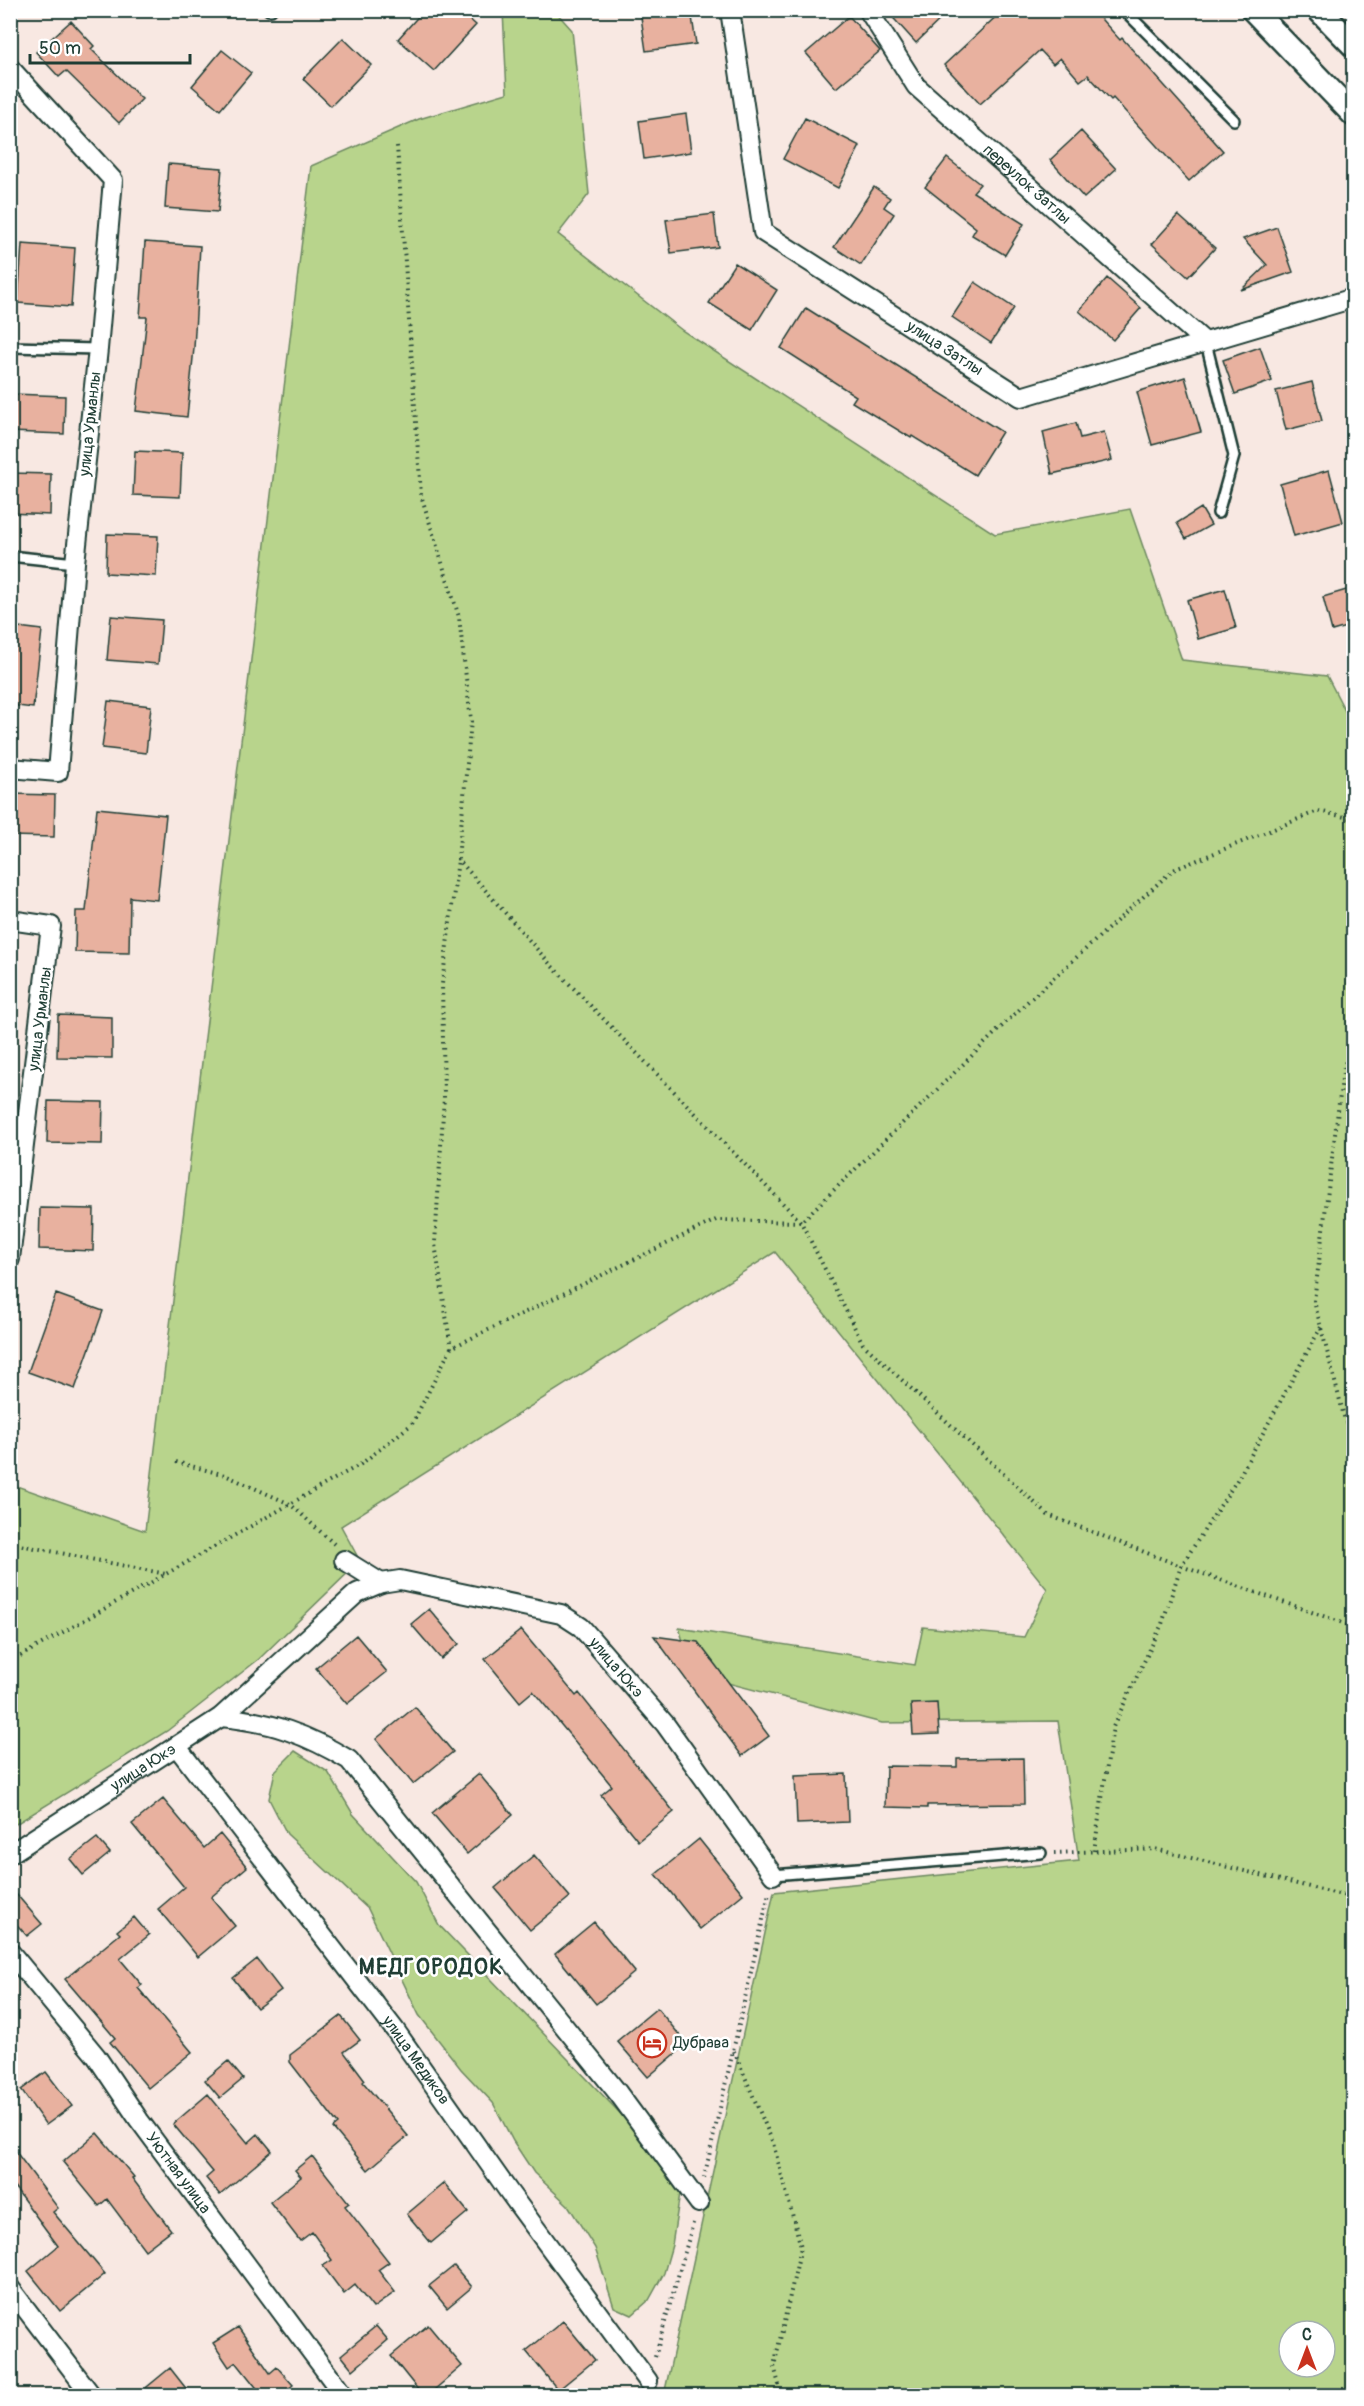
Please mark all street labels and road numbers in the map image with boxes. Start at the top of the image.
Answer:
street label: переулок Затлы [979,140,1075,229]
street label: улица Затлы [902,316,987,380]
street label: улица Урманлы [74,371,105,478]
street label: улица Урманлы [24,966,56,1073]
street label: улица Юкэ [584,1632,648,1702]
street label: улица Юкэ [106,1739,180,1796]
street label: улица Медиков [377,2011,454,2108]
street label: Уютная улица [142,2128,215,2218]

